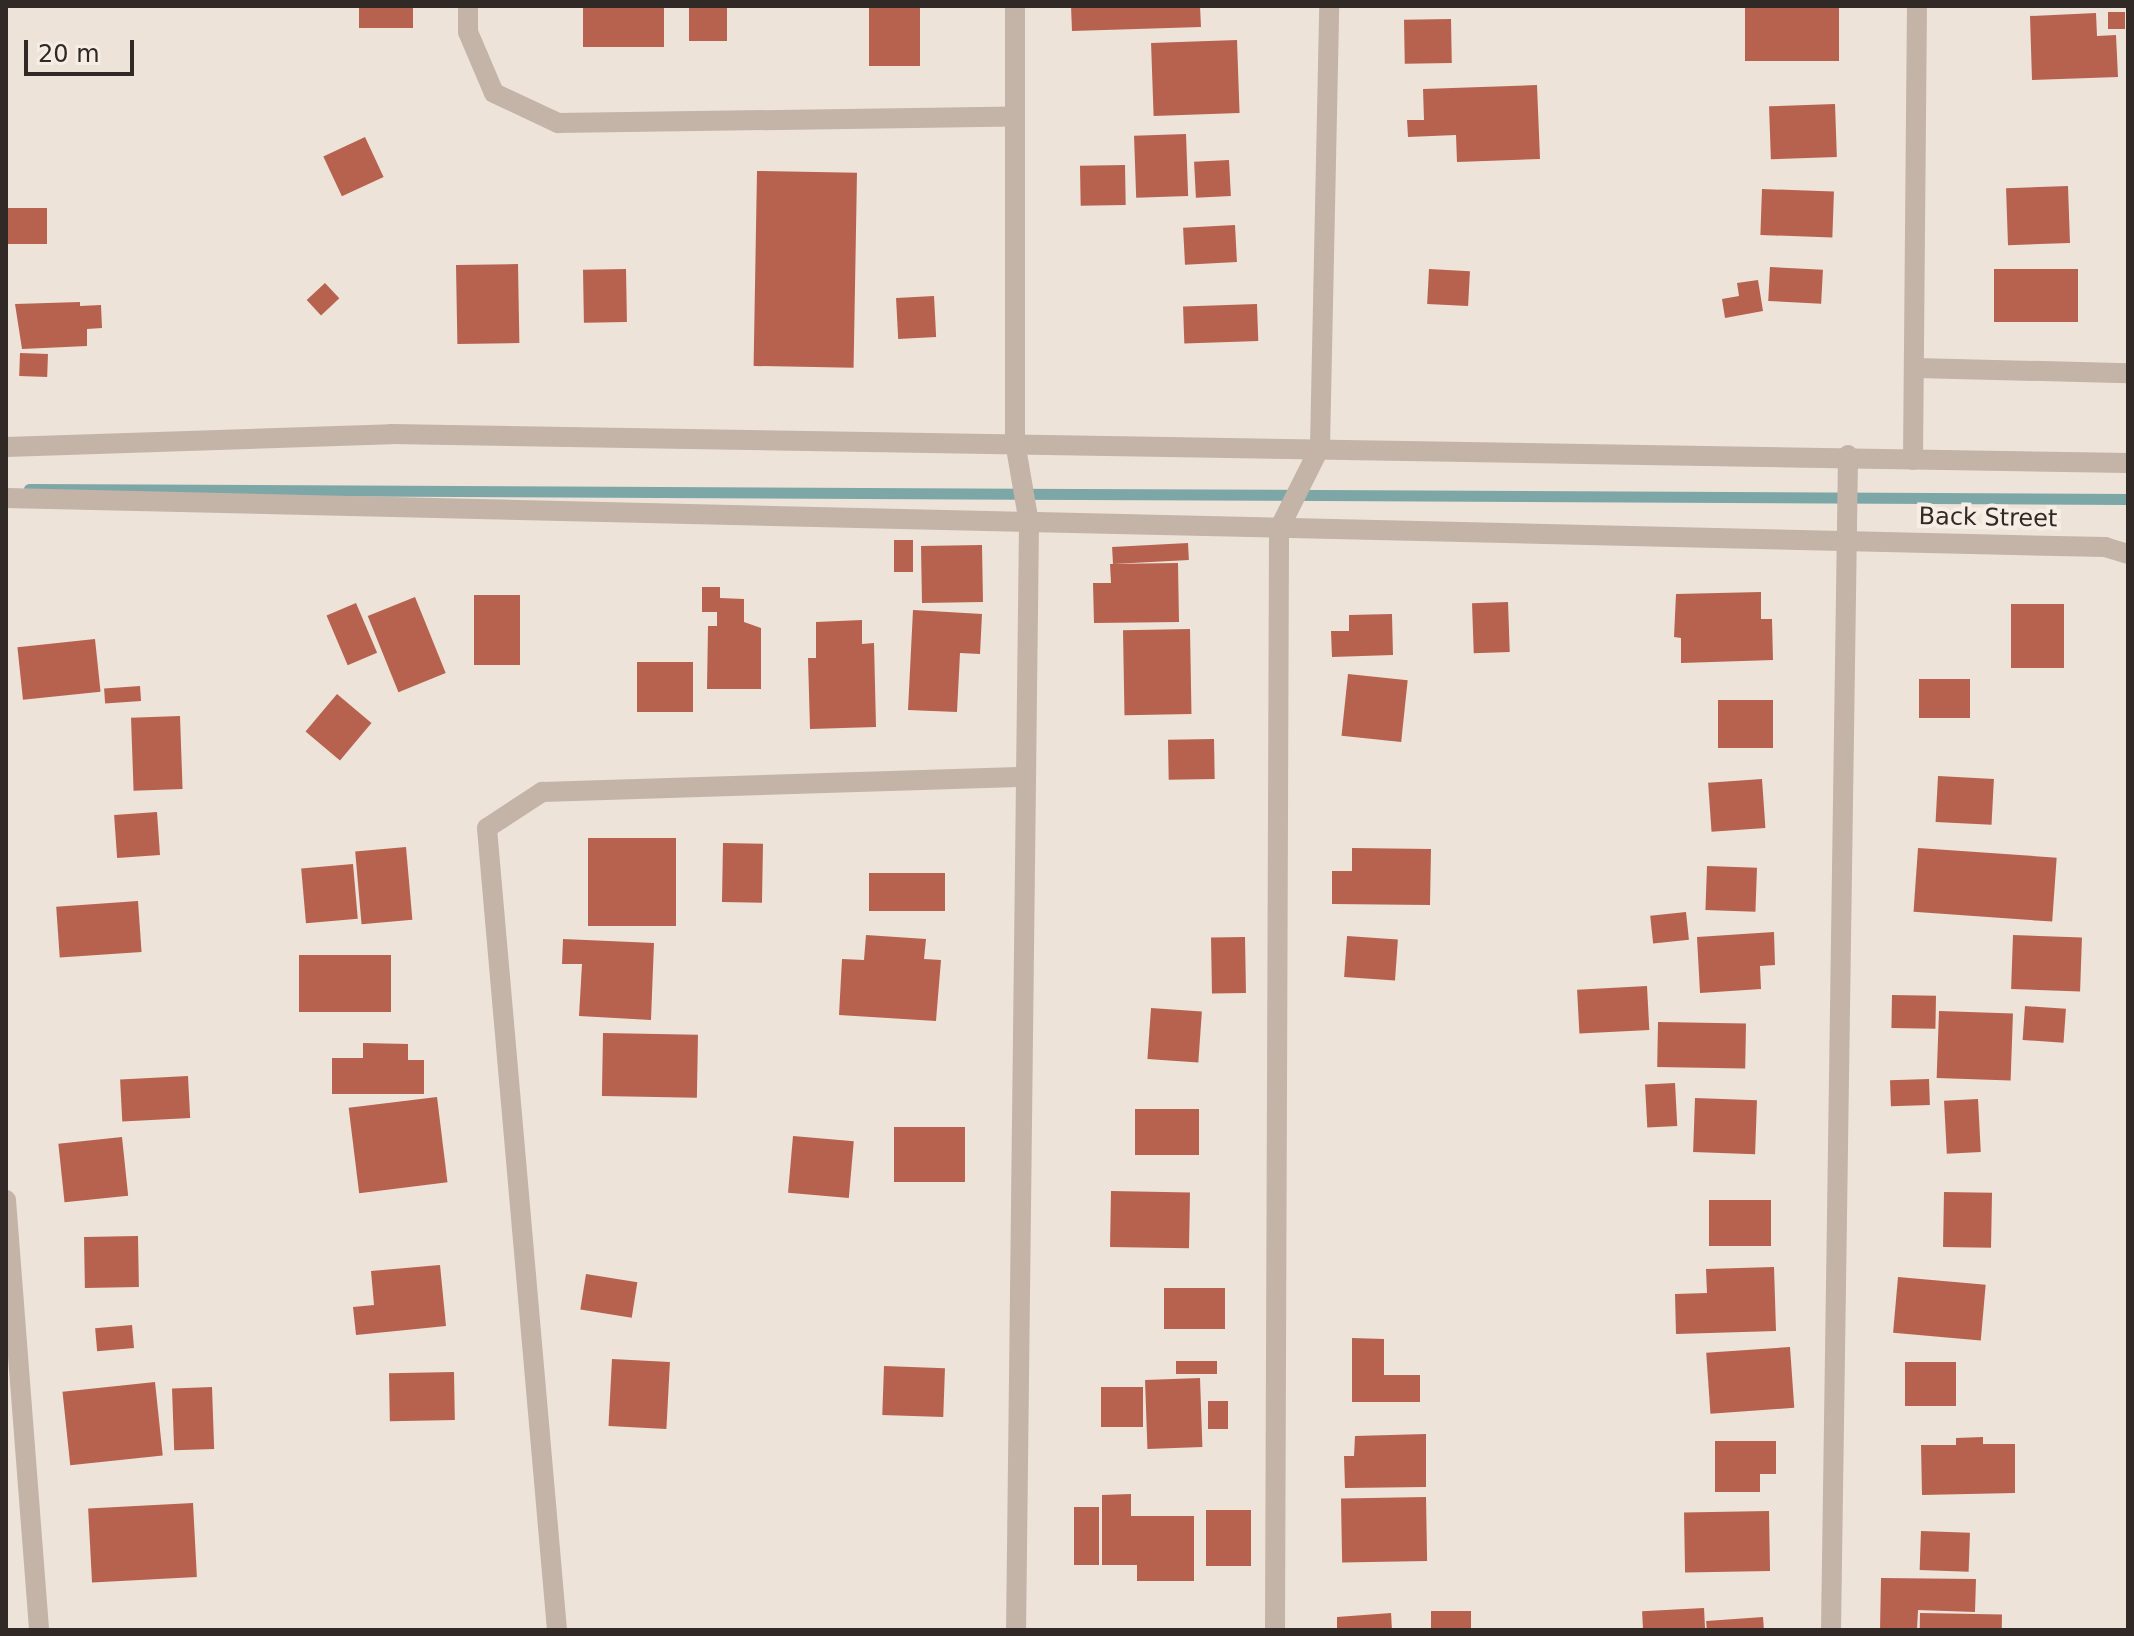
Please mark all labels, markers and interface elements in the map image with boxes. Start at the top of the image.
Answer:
scale bar [28,24,138,74]
text: 20 m [38,40,100,68]
street label: Back Street [1918,502,2058,534]

